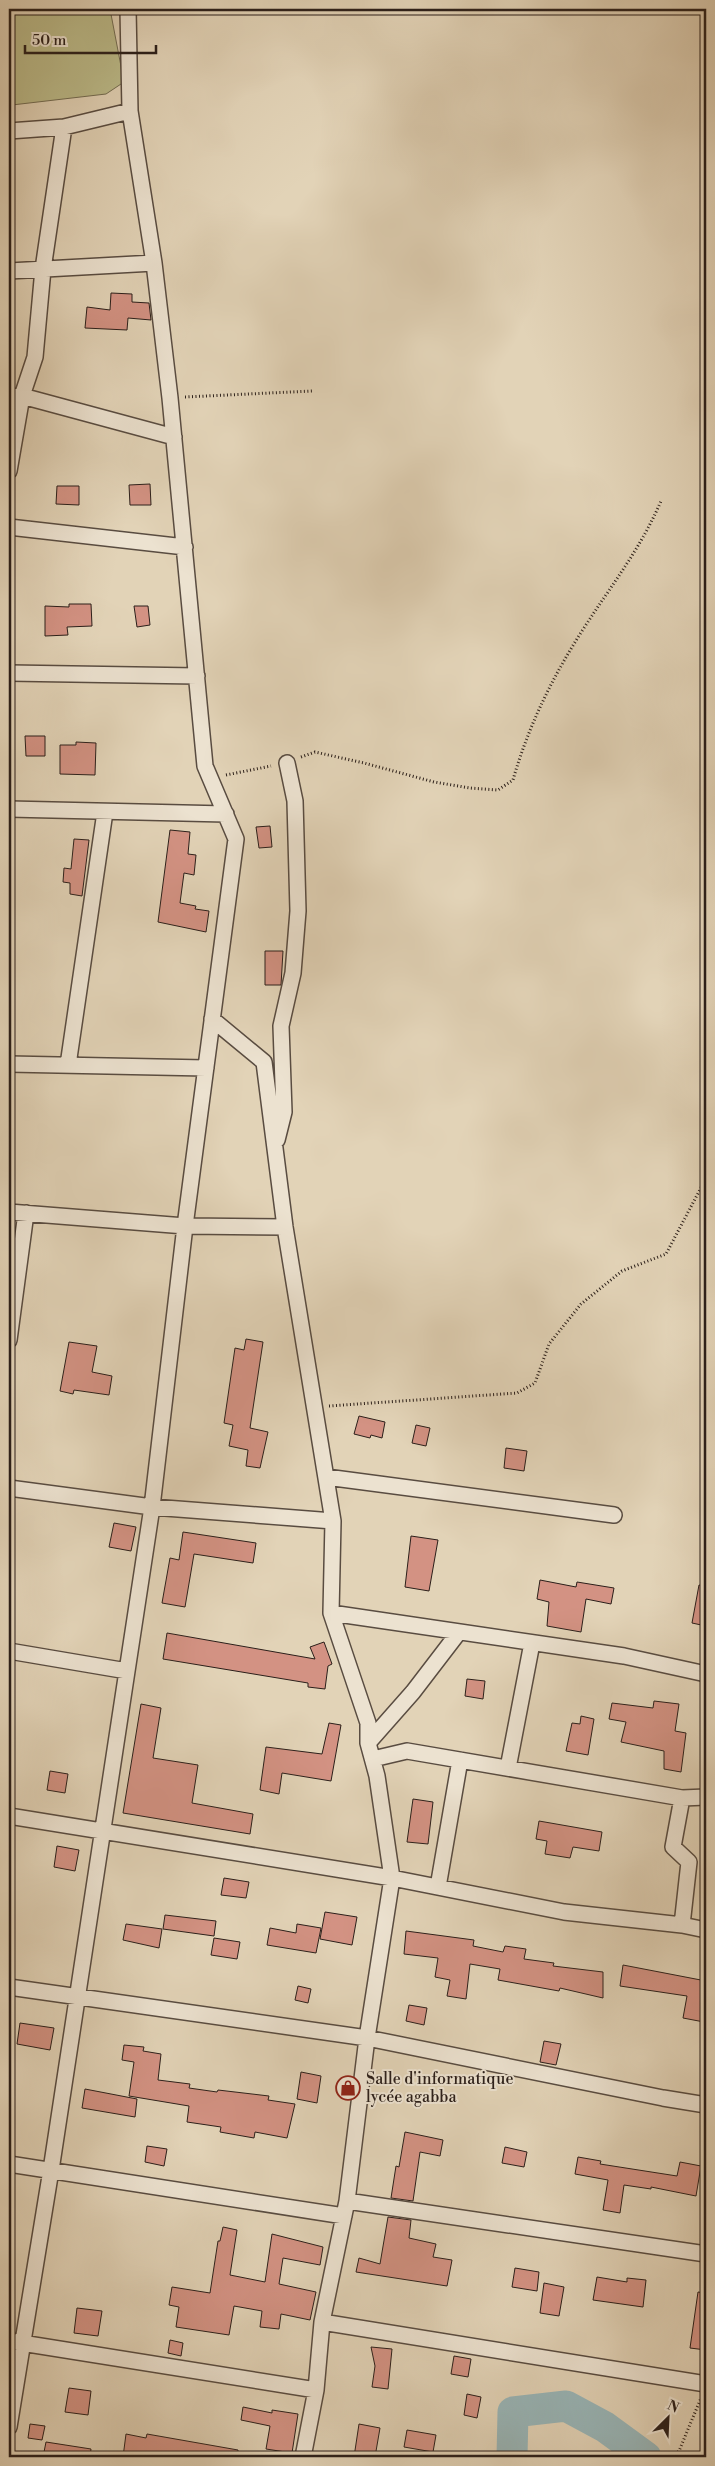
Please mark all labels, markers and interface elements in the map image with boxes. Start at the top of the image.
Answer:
scale bar [25,22,156,54]
text: 50 m [32,31,66,50]
place label: Salle d'informatique lycée agabba [366,2069,513,2107]
shop icon: Salle d'informatique lycée agabba [335,2075,361,2101]
north arrow [642,2394,692,2444]
text: N [664,2397,682,2418]

